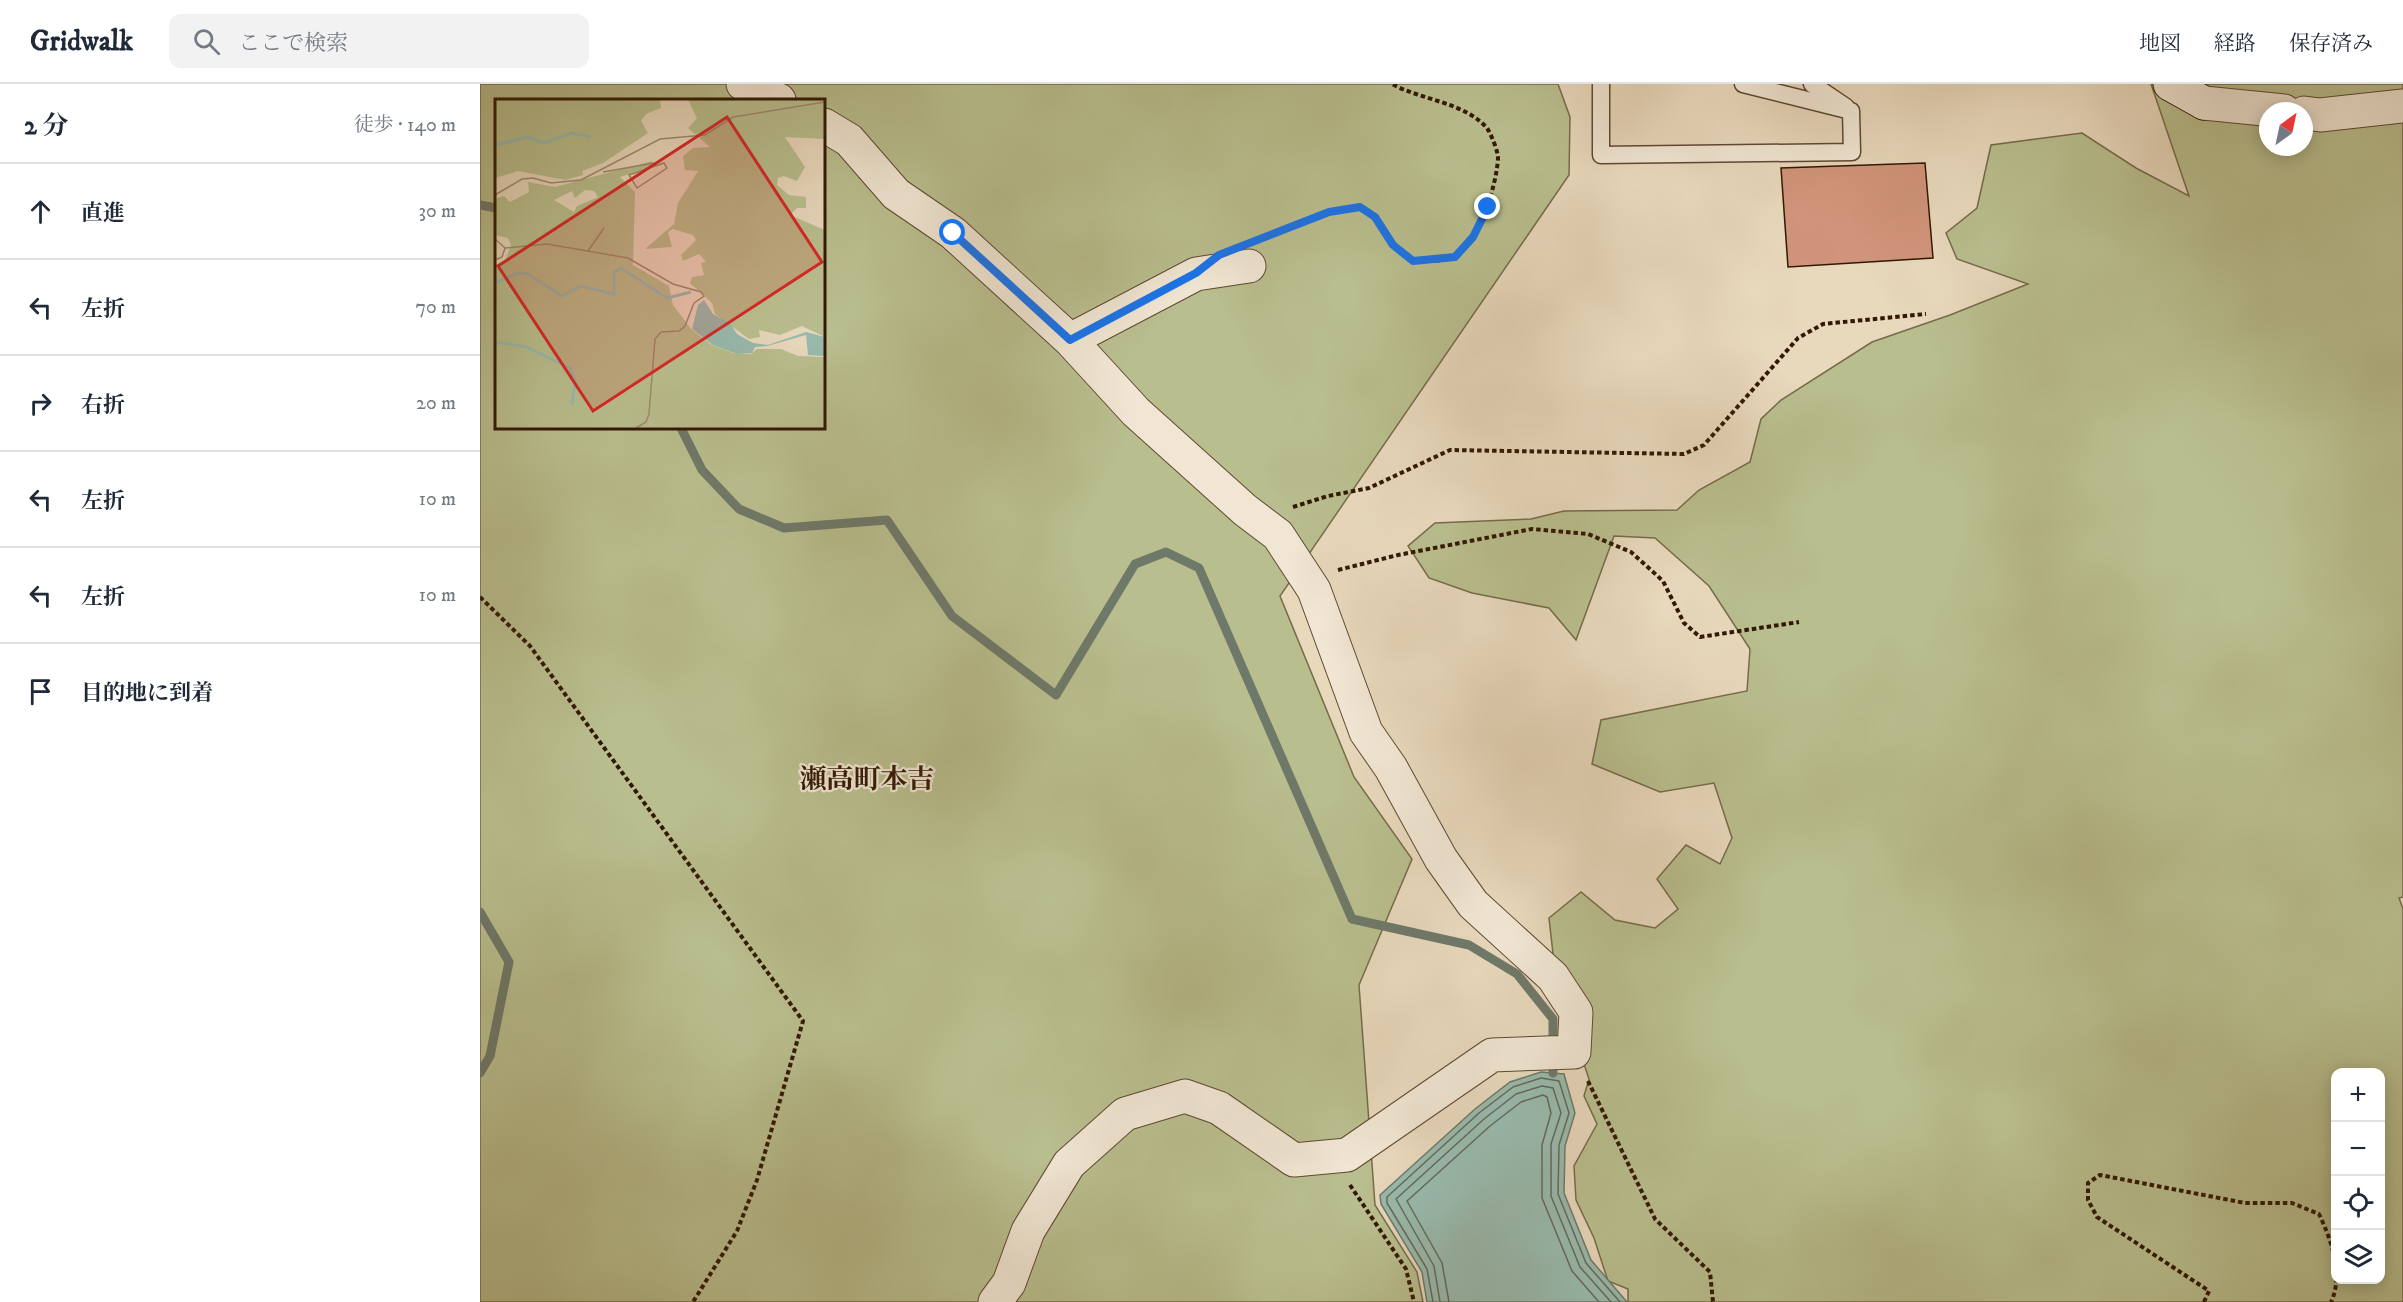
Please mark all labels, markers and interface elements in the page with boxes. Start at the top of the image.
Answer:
search box [169,14,589,68]
text: Gridwalk [30,24,133,59]
icon: search [190,25,223,58]
text: ここで検索 [238,30,348,57]
text: 地図 [2139,31,2181,57]
text: 経路 [2214,31,2256,57]
text: 保存済み [2289,31,2373,57]
inset map [495,99,825,429]
north arrow [2259,102,2313,156]
text: 2 分 [24,110,68,143]
text: 徒歩 · 140 m [354,113,456,138]
route end [1474,193,1500,219]
icon: ahead [24,195,57,228]
text: 30 m [418,199,456,224]
text: 直進 [81,200,125,227]
route start [939,219,965,245]
icon: left [24,291,57,324]
text: 70 m [415,295,456,320]
text: 左折 [81,296,125,323]
icon: right [24,387,57,420]
text: 20 m [416,391,456,416]
text: 右折 [81,392,125,419]
icon: left [24,483,57,516]
text: 10 m [419,487,456,512]
text: 左折 [81,488,125,515]
icon: left [24,579,57,612]
text: 10 m [419,583,456,608]
text: 左折 [81,584,125,611]
icon: arrive [24,675,57,708]
text: 目的地に到着 [81,680,213,707]
district label: 瀬高町本吉 [800,763,935,797]
map controls [2331,1068,2385,1284]
button: + [2331,1068,2385,1122]
button: − [2331,1122,2385,1176]
button: locate [2331,1176,2385,1230]
button: layers [2331,1230,2385,1284]

